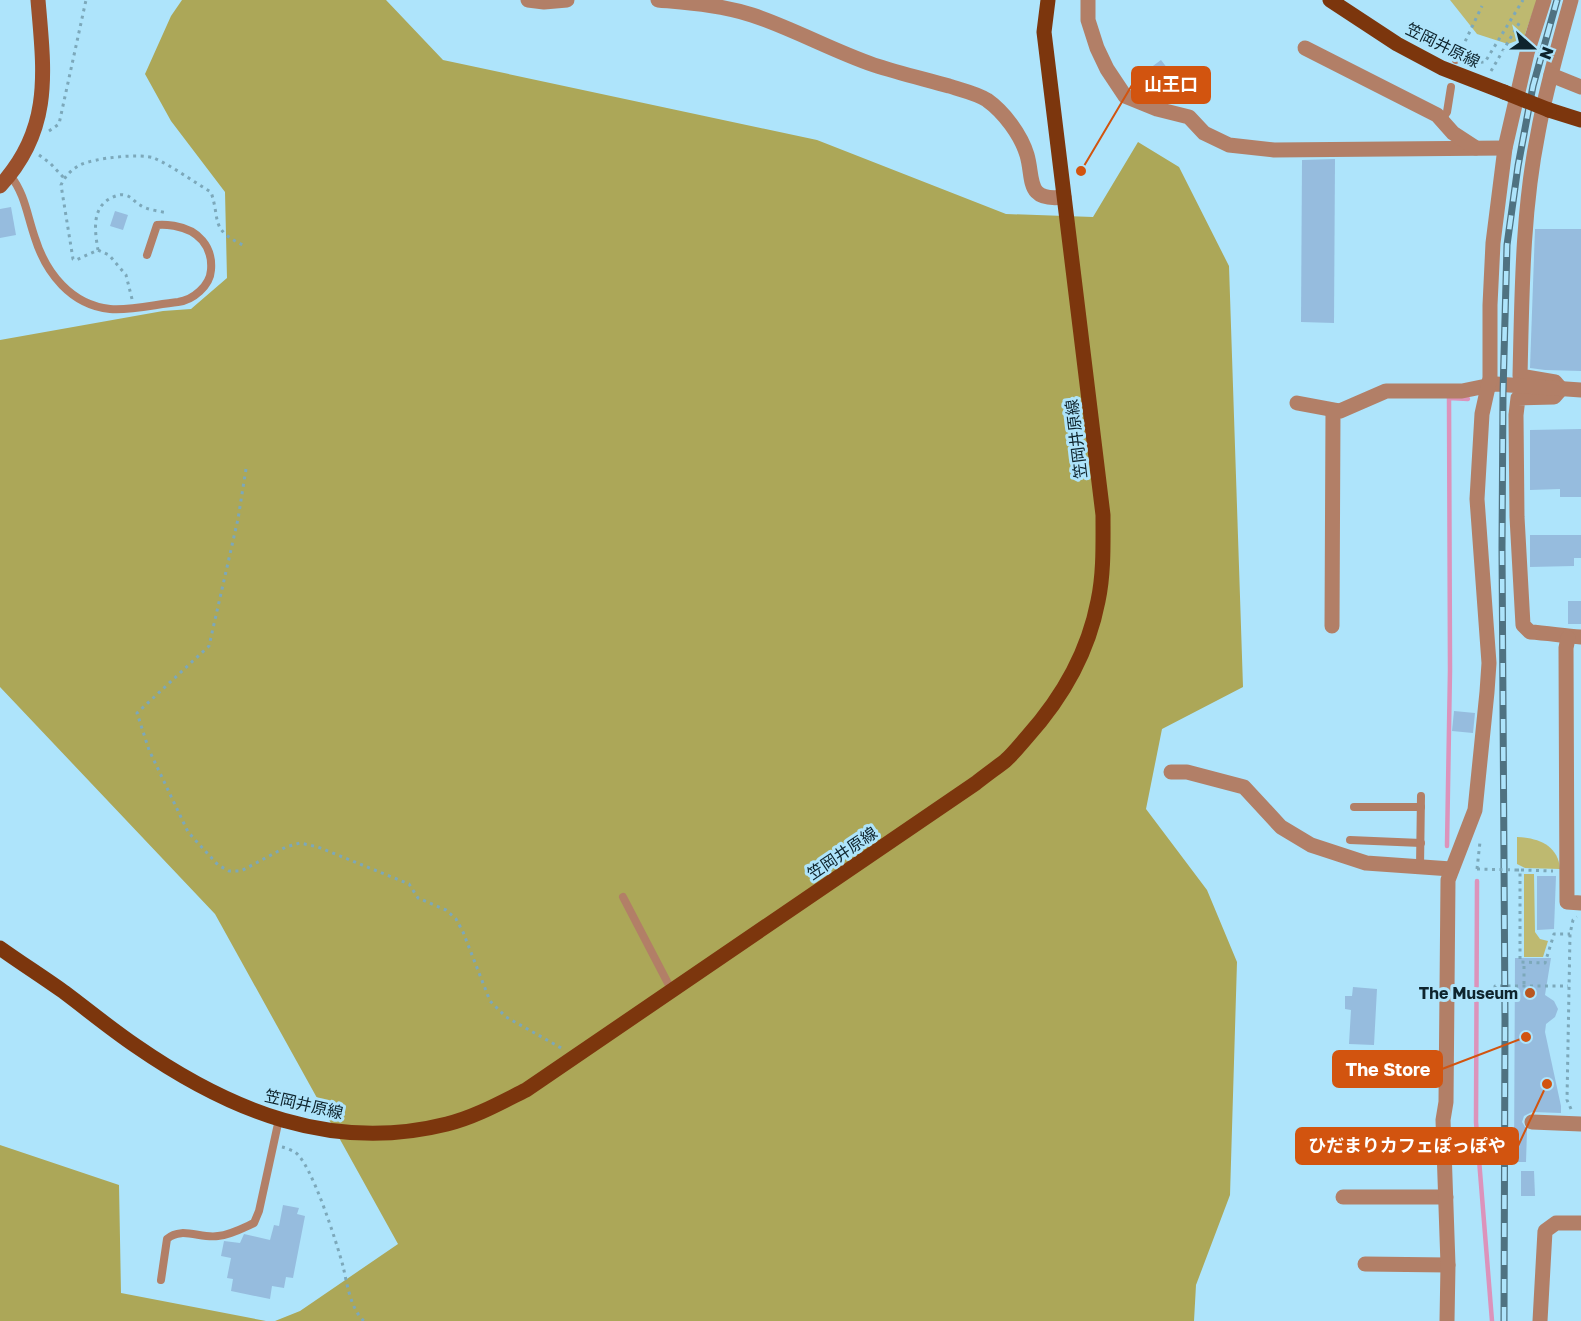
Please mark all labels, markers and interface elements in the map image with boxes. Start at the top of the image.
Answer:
street label: 笠岡井原線 [1403,18,1483,72]
north arrow [1503,18,1563,78]
text: N [1535,44,1559,63]
callout: 山王口 [1132,67,1210,103]
text: 山王口 [1144,73,1198,95]
street label: 笠岡井原線 [1061,398,1091,480]
street label: 笠岡井原線 [803,822,881,884]
place label: The Museum [1419,983,1518,1003]
marker: The Museum [1523,986,1537,1000]
callout: The Store [1333,1051,1442,1087]
text: The Store [1346,1058,1431,1080]
street label: 笠岡井原線 [263,1085,345,1123]
callout: ひだまりカフェぽっぽや [1296,1128,1518,1164]
text: ひだまりカフェぽっぽや [1308,1134,1506,1156]

